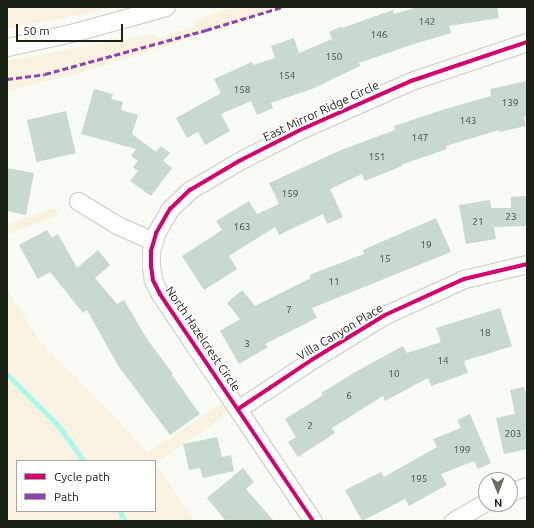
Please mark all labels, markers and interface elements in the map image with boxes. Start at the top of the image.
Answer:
scale bar [18,16,125,42]
house number: 142 [419,16,435,28]
text: 50 m [23,24,50,37]
house number: 146 [371,29,387,41]
house number: 150 [326,51,342,63]
house number: 154 [279,70,295,82]
street label: East Mirror Ridge Circle [261,78,381,144]
house number: 158 [234,84,250,96]
house number: 139 [502,97,518,109]
house number: 143 [460,115,476,127]
house number: 147 [412,132,428,144]
house number: 151 [369,151,385,163]
house number: 159 [282,188,298,200]
house number: 23 [505,211,517,223]
house number: 21 [472,216,484,228]
house number: 163 [234,221,250,233]
house number: 19 [420,239,432,251]
house number: 15 [379,253,391,265]
house number: 11 [328,276,340,288]
street label: North Hazelcrest Circle [162,284,244,394]
street label: Villa Canyon Place [295,301,385,363]
house number: 7 [286,304,292,316]
house number: 18 [479,327,491,339]
house number: 3 [244,338,250,350]
house number: 14 [437,355,449,367]
house number: 10 [388,368,400,380]
house number: 6 [346,390,352,402]
house number: 2 [307,420,313,432]
house number: 203 [505,428,521,440]
house number: 199 [454,444,470,456]
legend [16,460,156,512]
text: Cycle path [54,470,110,483]
north arrow [478,472,518,512]
house number: 195 [411,473,427,485]
text: Path [54,490,79,503]
text: N [494,497,502,509]

